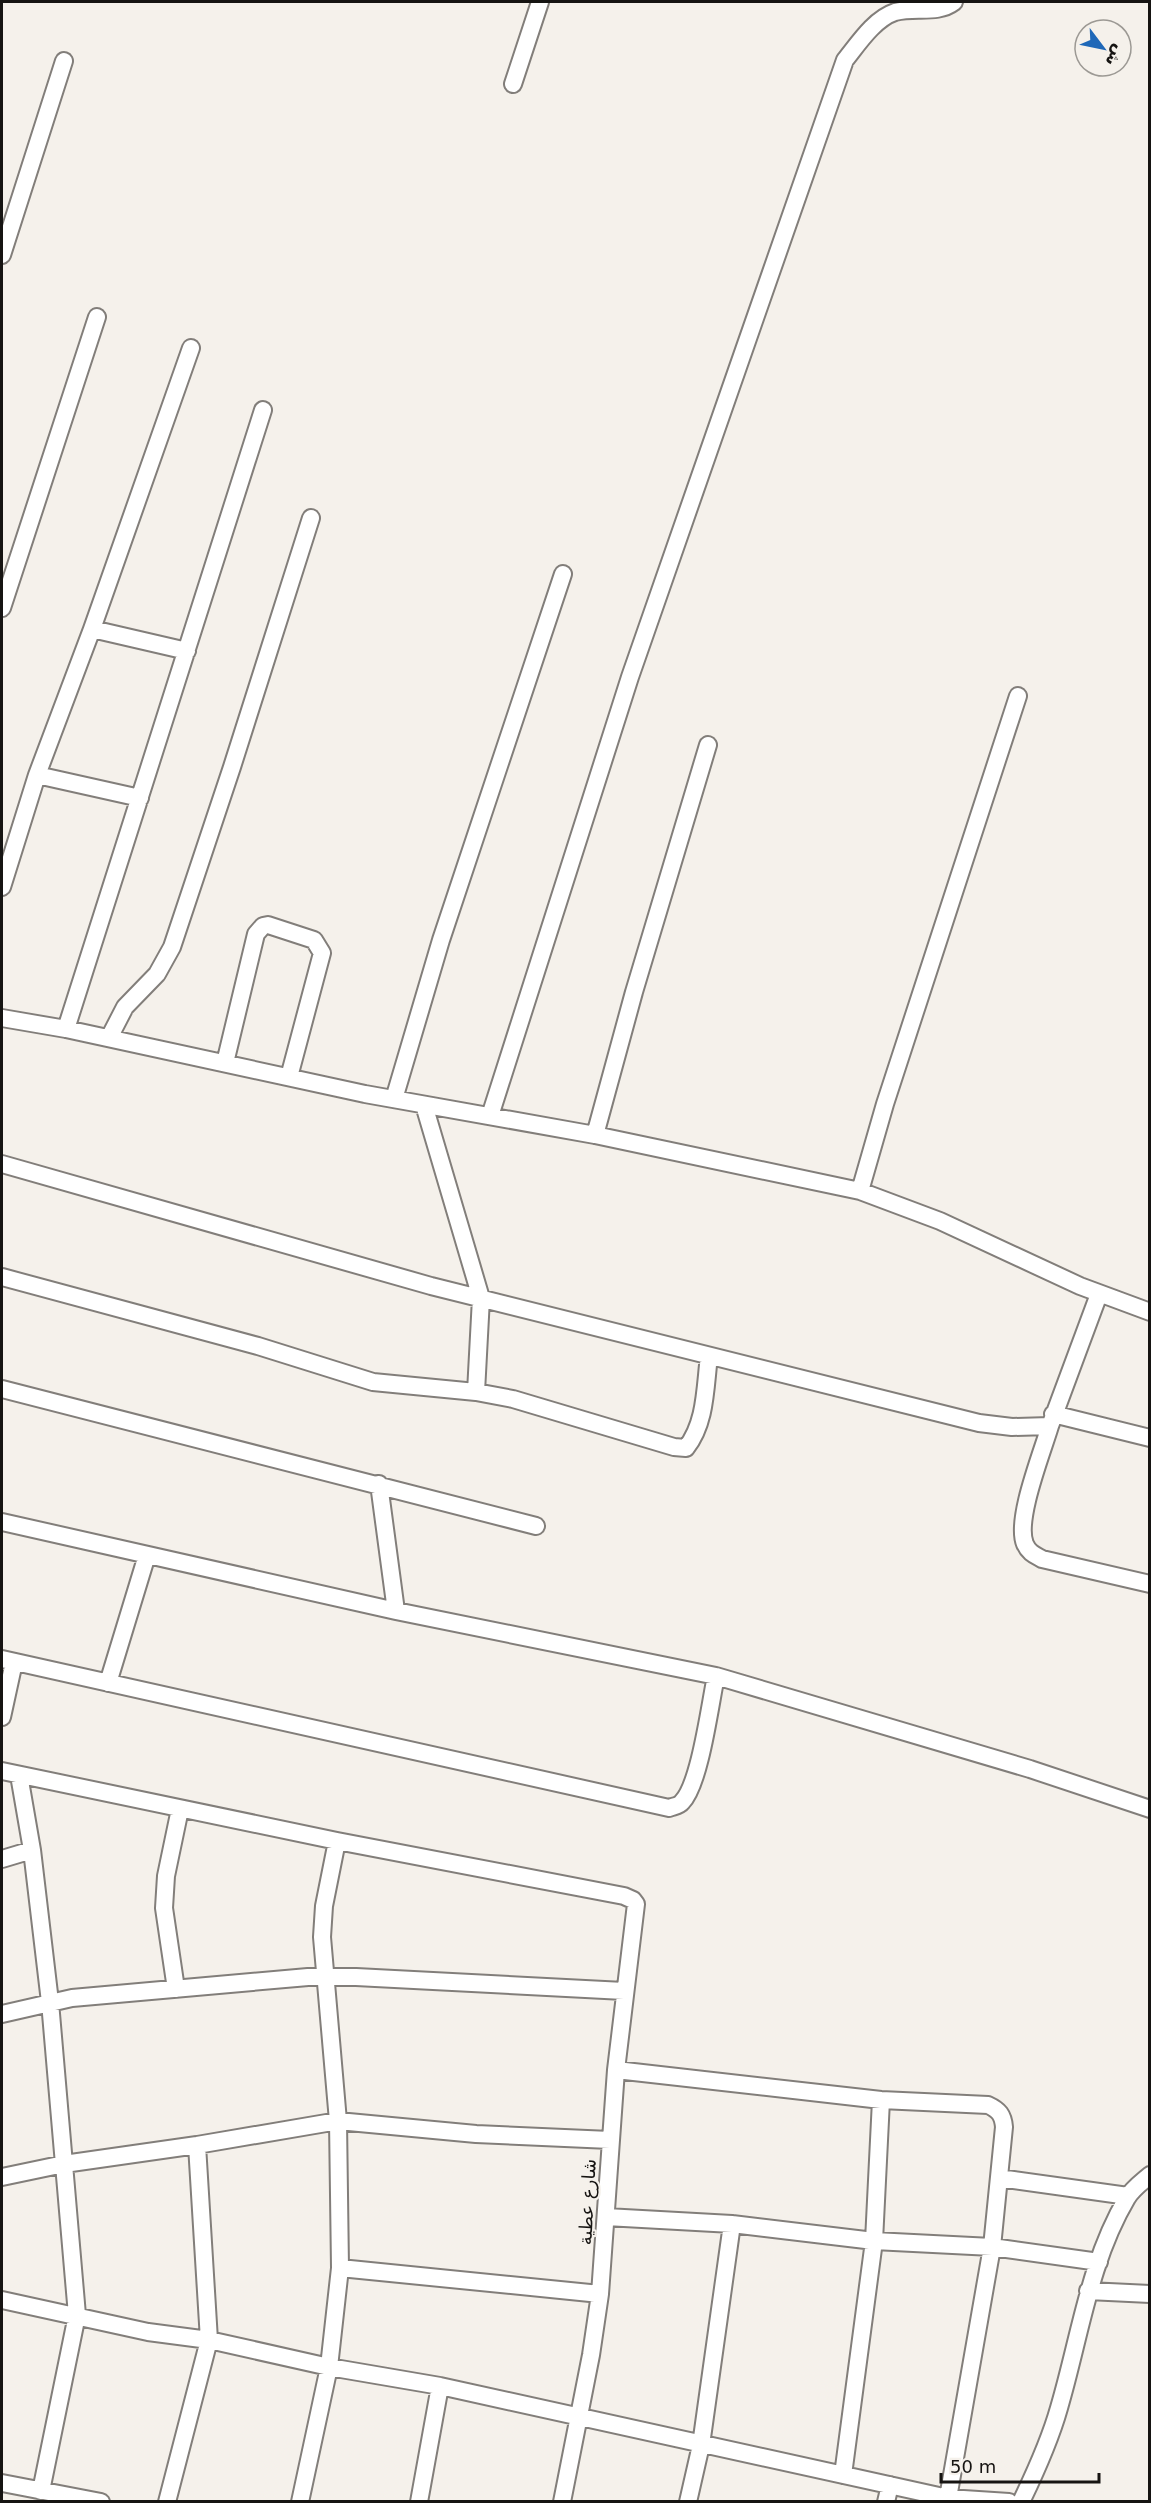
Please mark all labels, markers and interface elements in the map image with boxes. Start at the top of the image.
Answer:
north arrow [1073,18,1133,78]
text: ش [1101,41,1129,70]
street label: شارع عطية [574,2158,601,2246]
scale bar [941,2446,1098,2484]
text: 50 m [950,2456,996,2477]

